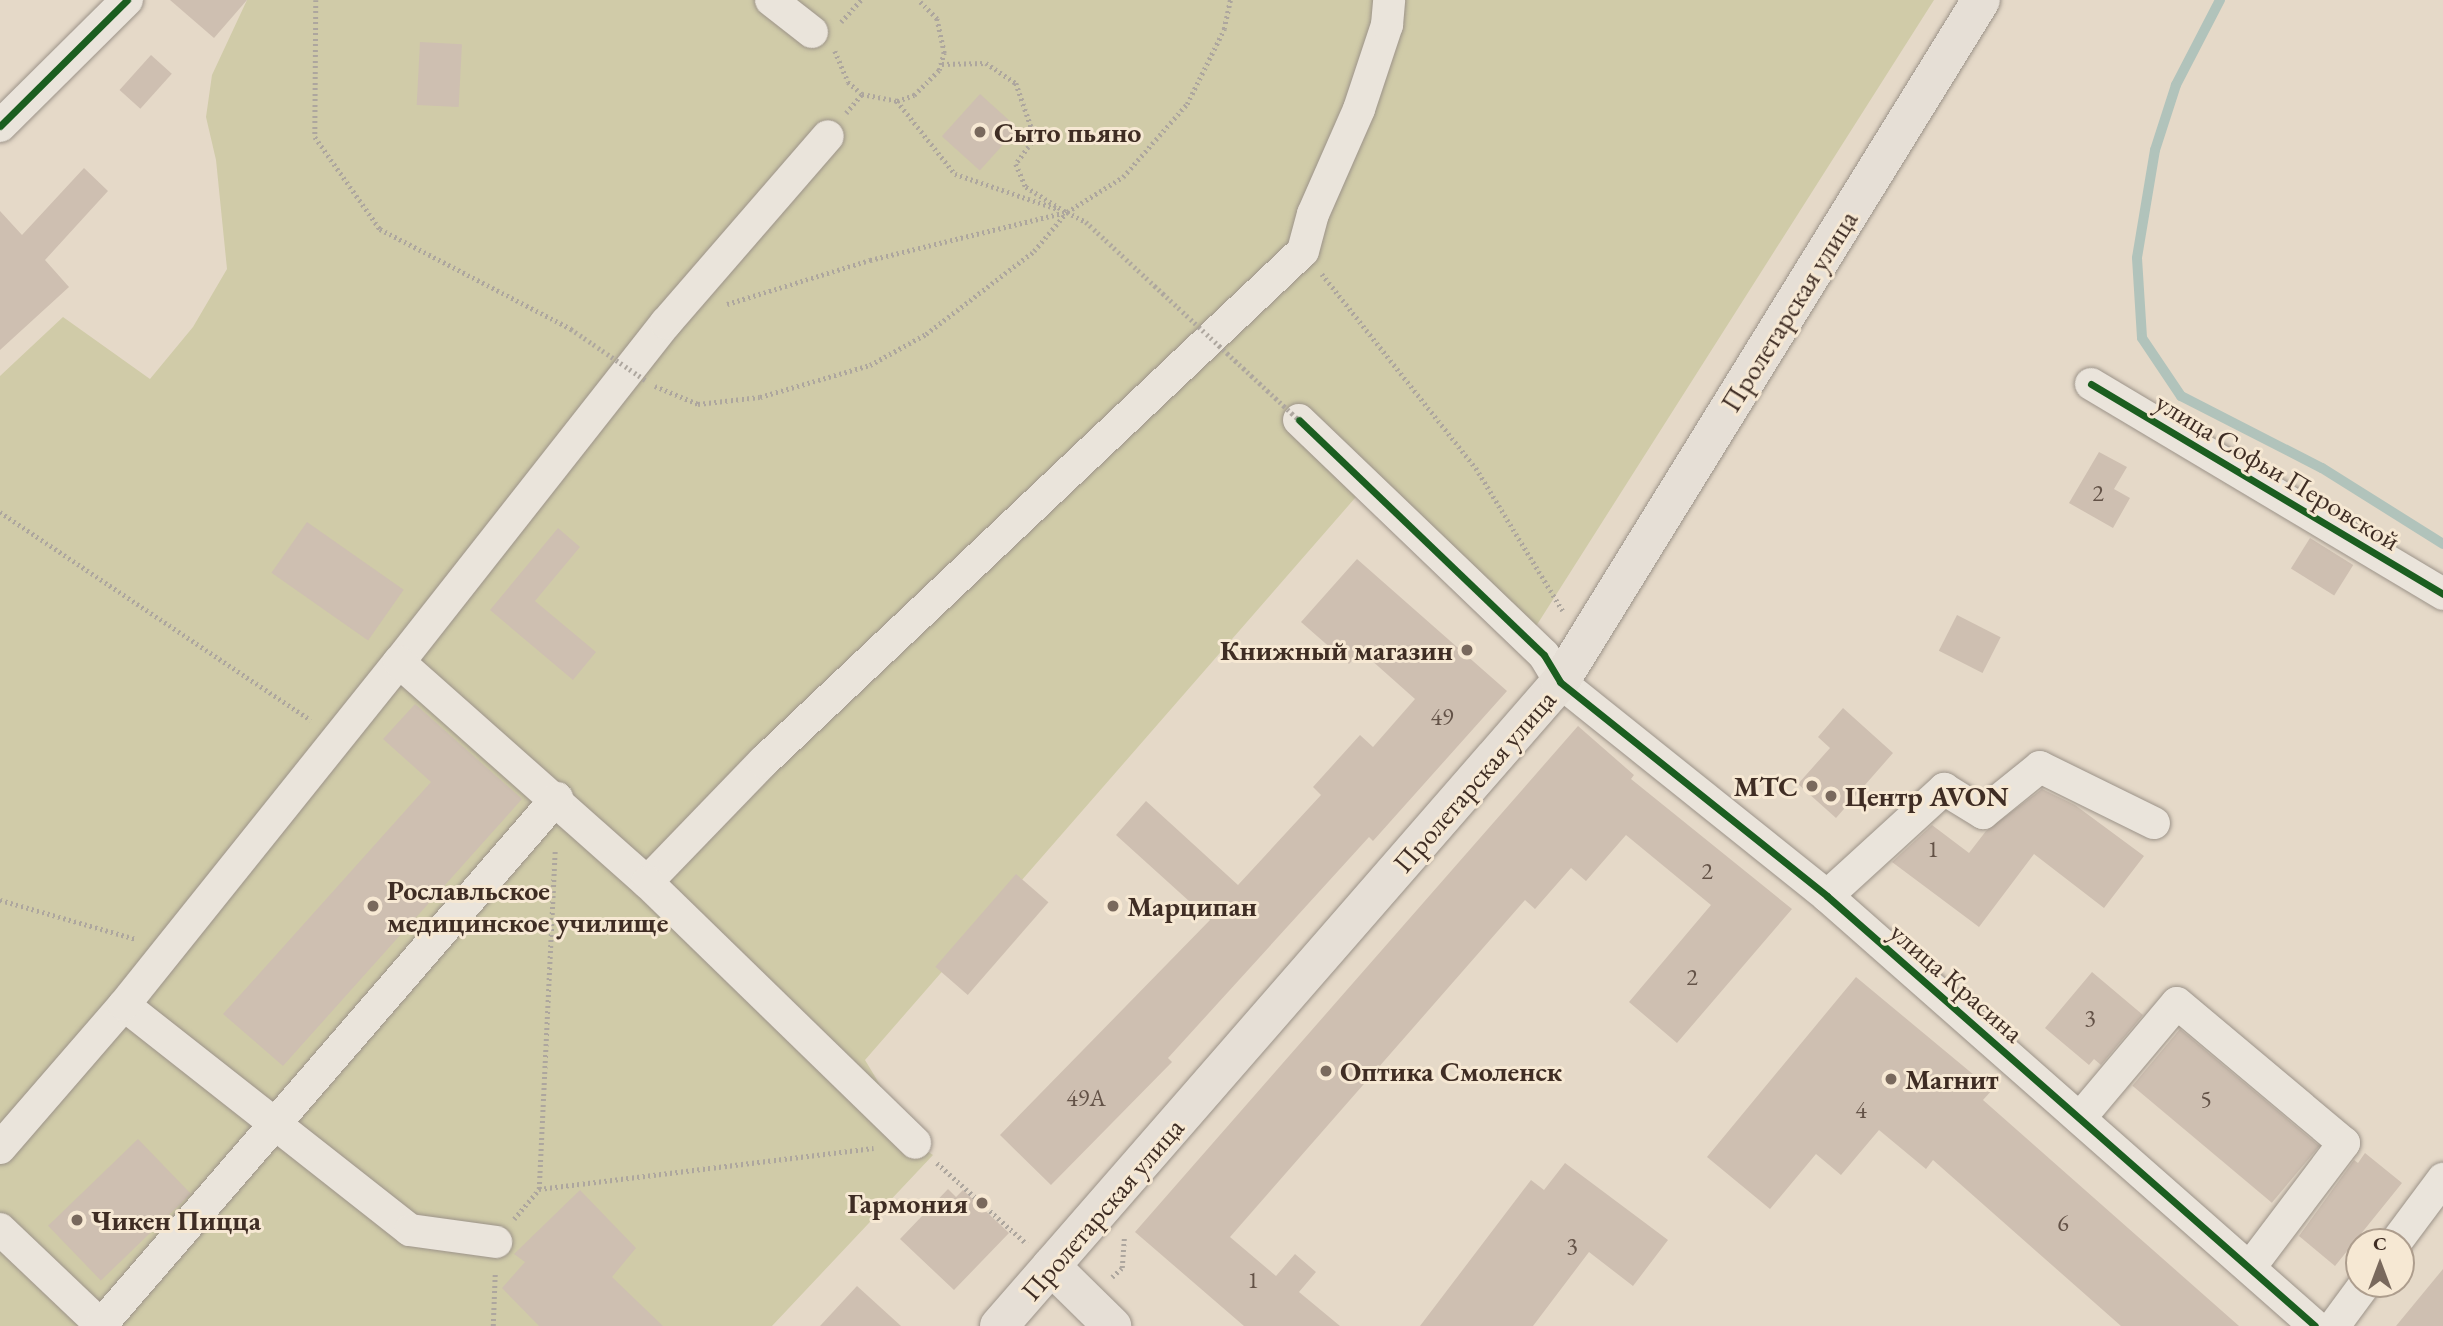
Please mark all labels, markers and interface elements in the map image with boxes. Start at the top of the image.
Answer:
place label: Сыто пьяно [994,115,1141,149]
marker: Сыто пьяно [972,124,988,140]
street label: Пролетарская улица [1714,204,1864,418]
street label: улица Софьи Перовской [2150,385,2406,557]
house number: 2 [2092,479,2104,507]
place label: Книжный магазин [1220,633,1453,667]
marker: Книжный магазин [1459,642,1475,658]
street label: Пролетарская улица [1386,683,1562,879]
house number: 49 [1430,703,1454,731]
place label: МТС [1734,769,1798,803]
marker: МТС [1804,778,1820,794]
place label: Центр AVON [1845,779,2009,813]
marker: Центр AVON [1823,788,1839,804]
house number: 1 [1927,835,1939,863]
house number: 2 [1701,857,1713,885]
place label: Рославльское медицинское училище [387,873,668,939]
place label: Марципан [1127,889,1257,923]
marker: Рославльское медицинское училище [365,898,381,914]
marker: Марципан [1105,898,1121,914]
street label: улица Красина [1883,915,2031,1049]
house number: 2 [1686,963,1698,991]
house number: 3 [2084,1004,2096,1032]
place label: Оптика Смоленск [1340,1054,1562,1088]
place label: Магнит [1905,1062,1999,1096]
marker: Оптика Смоленск [1318,1063,1334,1079]
marker: Магнит [1883,1071,1899,1087]
house number: 49А [1066,1084,1106,1112]
house number: 5 [2200,1085,2212,1113]
house number: 4 [1855,1096,1867,1124]
street label: Пролетарская улица [1014,1111,1190,1307]
place label: Гармония [848,1186,968,1220]
marker: Гармония [974,1195,990,1211]
place label: Чикен Пицца [91,1203,261,1237]
house number: 6 [2057,1209,2069,1237]
marker: Чикен Пицца [69,1212,85,1228]
north arrow [2345,1228,2415,1298]
text: С [2373,1231,2387,1256]
house number: 3 [1566,1232,1578,1260]
house number: 1 [1247,1266,1259,1294]

